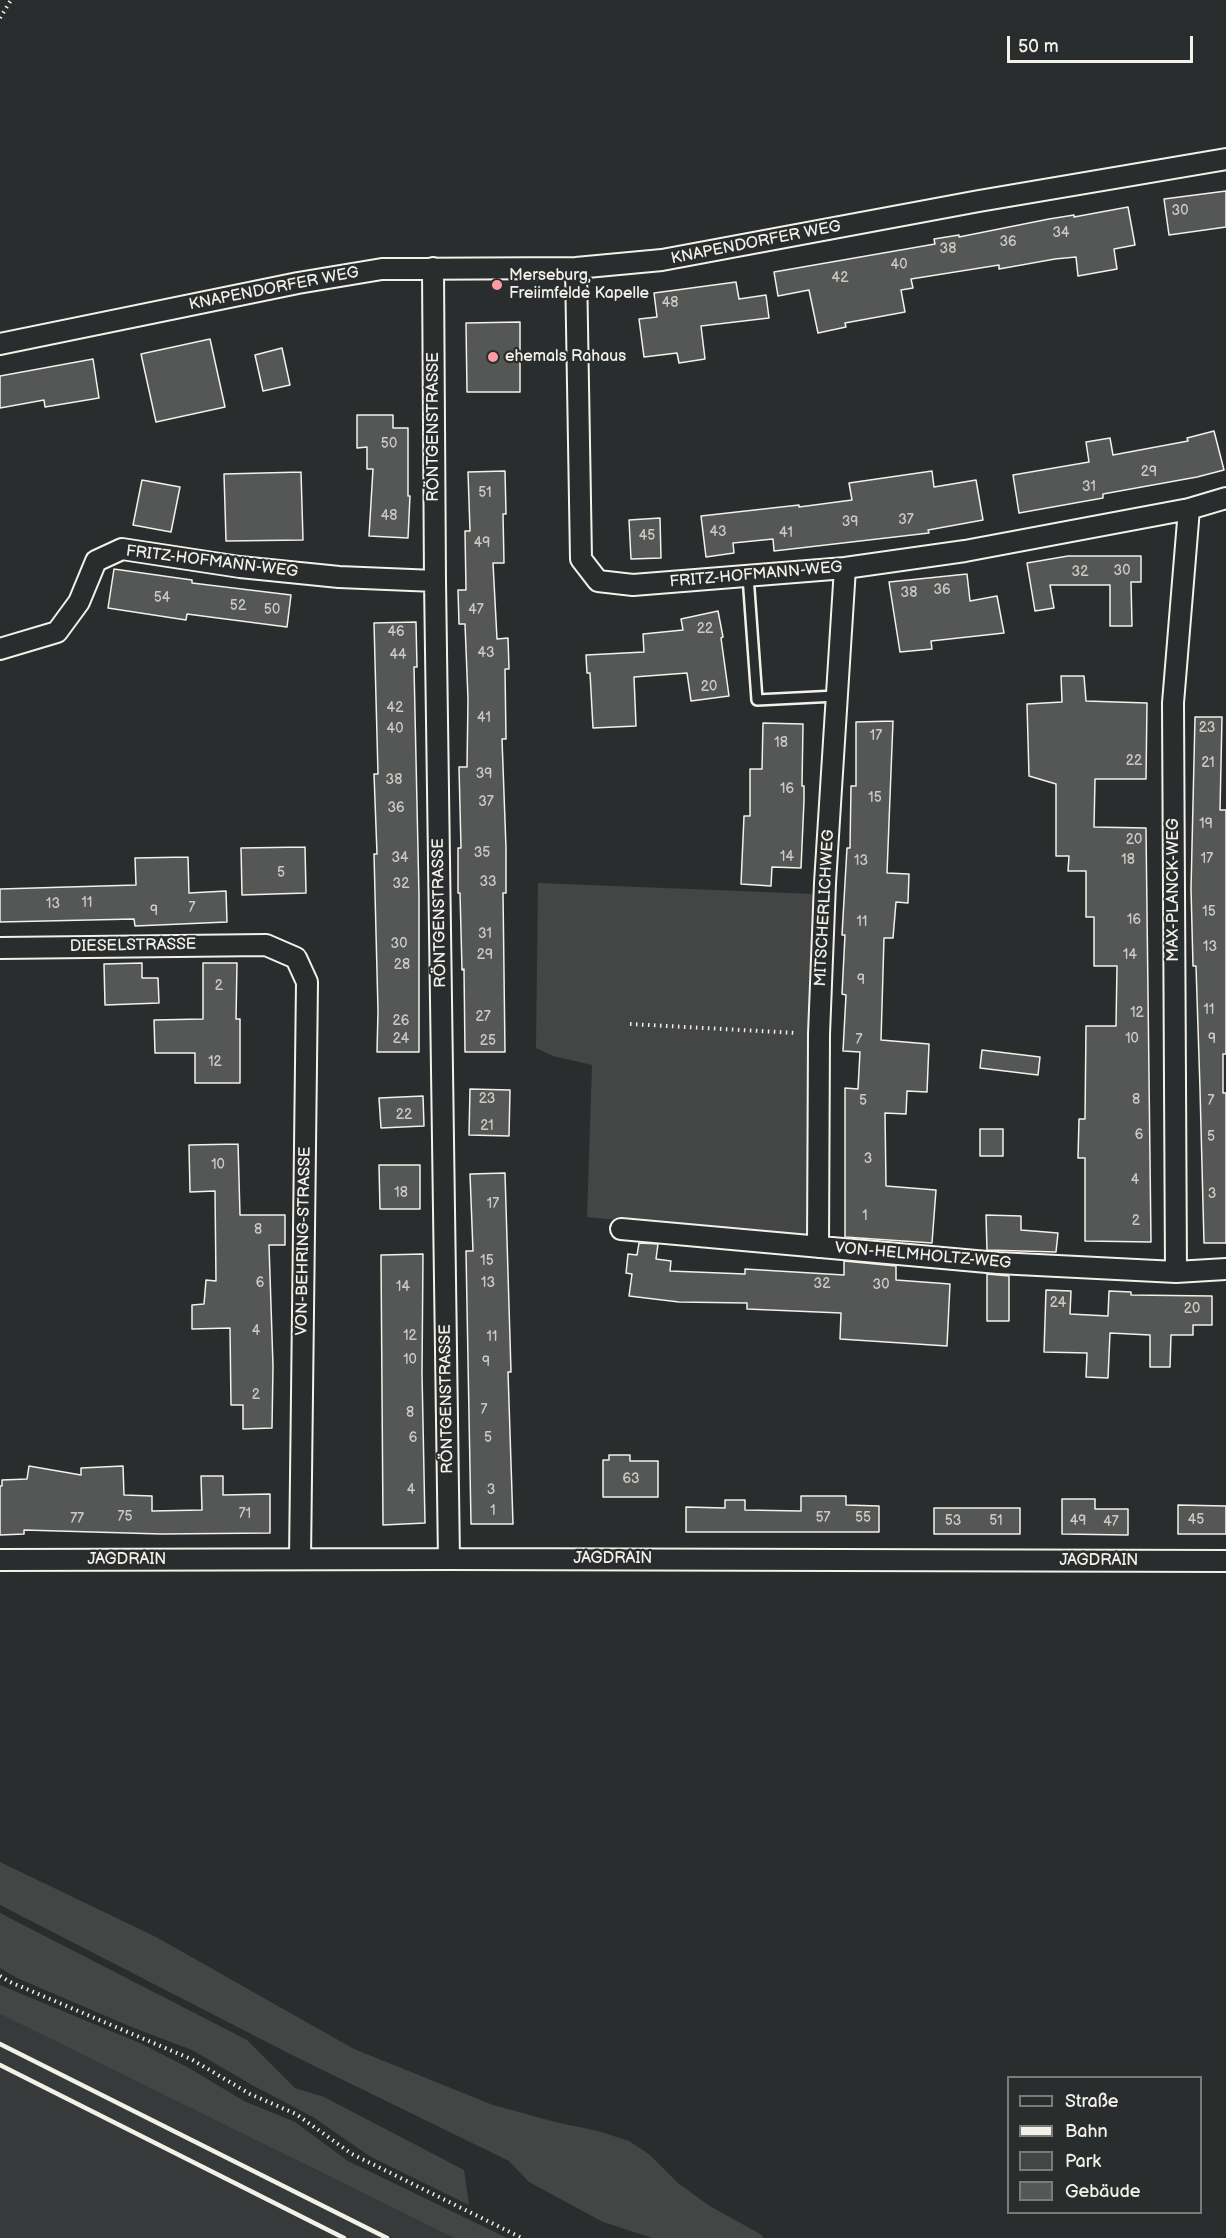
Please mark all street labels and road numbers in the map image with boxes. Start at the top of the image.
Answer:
street label: KNAPENDORFER WEG [669,217,843,269]
street label: KNAPENDORFER WEG [187,263,361,315]
street label: RÖNTGENSTRASSE [424,352,444,502]
street label: FRITZ-HOFMANN-WEG [125,542,299,582]
street label: FRITZ-HOFMANN-WEG [669,558,843,592]
street label: MAX-PLANCK-WEG [1164,818,1184,962]
street label: MITSCHERLICHWEG [811,829,839,987]
street label: RÖNTGENSTRASSE [429,838,451,988]
street label: DIESELSTRASSE [70,935,196,957]
street label: VON-BEHRING-STRASSE [293,1146,315,1336]
street label: VON-HELMHOLTZ-WEG [834,1239,1012,1273]
street label: RÖNTGENSTRASSE [436,1324,458,1474]
street label: JAGDRAIN [574,1549,652,1569]
street label: JAGDRAIN [88,1550,166,1570]
street label: JAGDRAIN [1060,1551,1138,1571]

